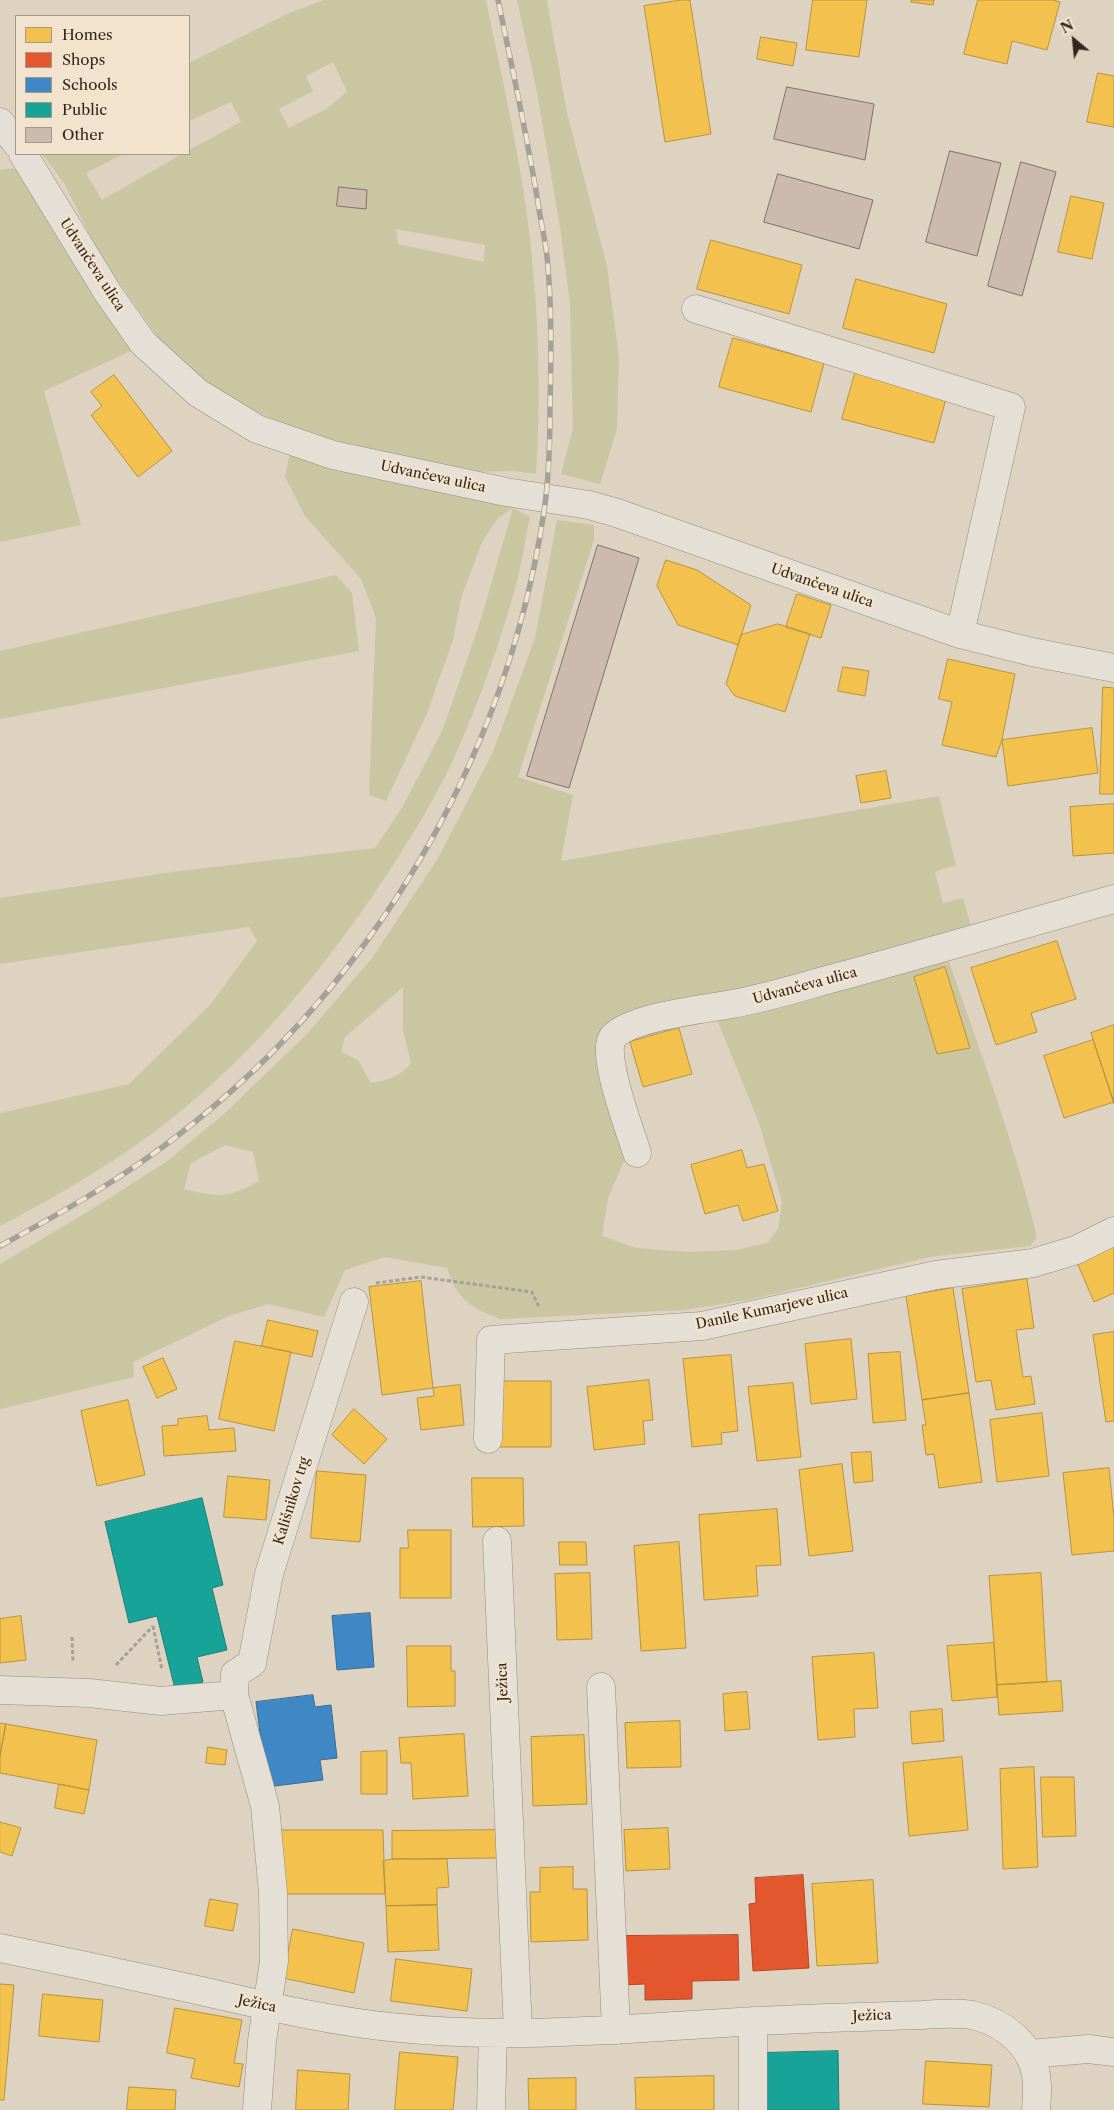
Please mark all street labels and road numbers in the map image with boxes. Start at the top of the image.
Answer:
street label: Udvančeva ulica [56,215,128,315]
street label: Udvančeva ulica [379,458,487,496]
street label: Udvančeva ulica [769,561,875,611]
street label: Udvančeva ulica [751,964,859,1008]
street label: Danile Kumarjeve ulica [694,1285,850,1333]
street label: Kališnikov trg [271,1455,313,1547]
street label: Ježica [494,1662,512,1702]
street label: Ježica [236,1992,278,2016]
street label: Ježica [852,2007,892,2025]

